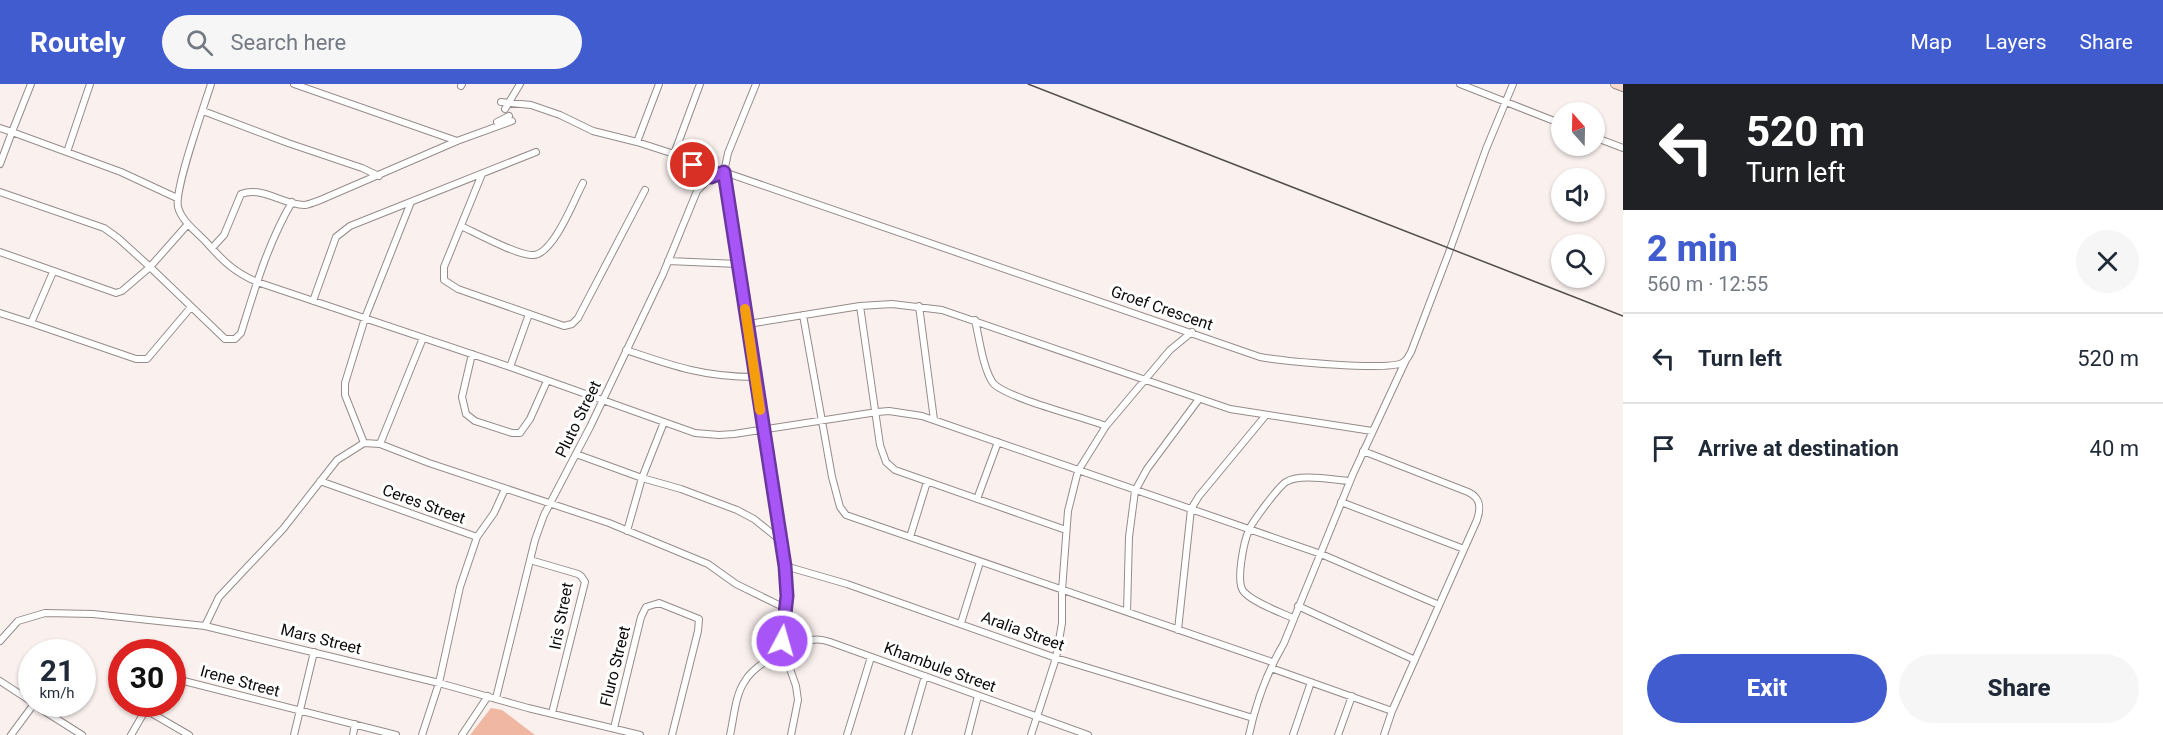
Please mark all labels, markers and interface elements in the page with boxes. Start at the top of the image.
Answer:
search box [162,15,582,69]
text: Routely [30,26,126,59]
icon: search [183,26,216,59]
text: Search here [231,30,346,55]
text: Map [1910,30,1952,54]
text: Layers [1985,30,2046,54]
text: Share [2079,30,2133,54]
north arrow [1551,102,1605,156]
map controls [1551,102,1605,288]
text: 520 m [1746,107,1865,156]
icon: left [1647,108,1725,186]
pin [667,139,718,190]
icon: arrive [676,148,709,181]
text: Turn left [1746,157,1846,189]
button: sound [1551,168,1605,222]
text: 2 min [1647,228,1738,270]
button: close [2076,230,2139,293]
button: search [1551,234,1605,288]
text: 560 m · 12:55 [1647,272,1768,296]
street label: Groef Crescent [1108,282,1216,334]
icon: left [1647,342,1680,375]
text: Turn left [1698,346,1782,371]
text: 520 m [2077,346,2139,371]
street label: Pluto Street [551,377,605,461]
icon: arrive [1647,432,1680,465]
text: Arrive at destination [1698,436,1899,461]
text: 40 m [2090,436,2139,461]
street label: Ceres Street [380,480,468,528]
street label: Iris Street [545,581,577,651]
street label: Aralia Street [979,607,1067,655]
position arrow [750,609,814,673]
street label: Mars Street [279,620,363,658]
street label: Fluro Street [596,624,634,708]
street label: Khambule Street [881,638,999,696]
speed limit sign: 30 [108,639,186,717]
text: 21 [40,653,74,688]
button: Exit [1647,654,1887,723]
button: Share [1899,654,2139,723]
street label: Irene Street [198,661,282,701]
text: km/h [39,684,75,702]

